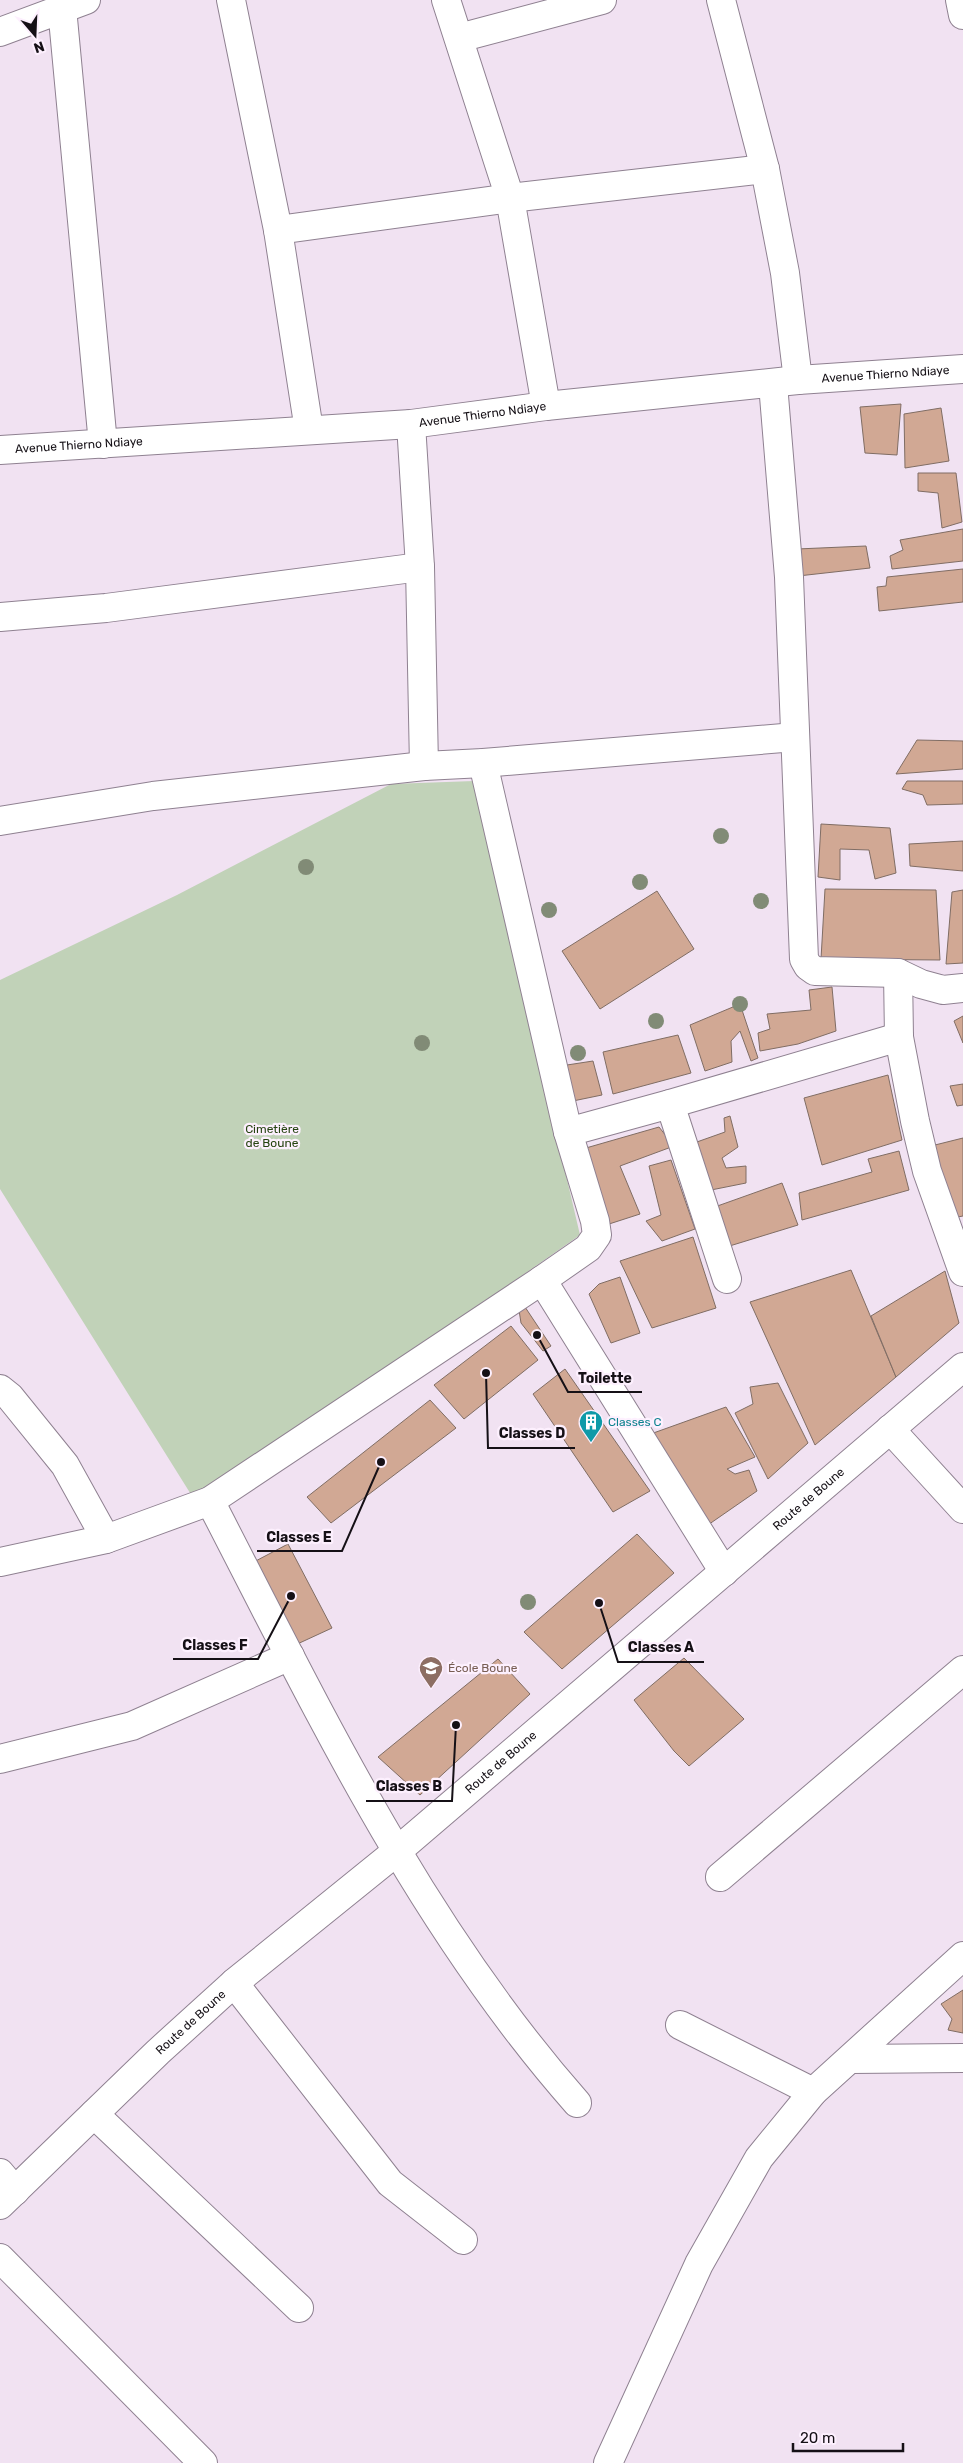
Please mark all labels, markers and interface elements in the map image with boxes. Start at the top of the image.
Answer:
north arrow [10,10,60,60]
text: N [32,37,47,56]
street label: Avenue Thierno Ndiaye [821,363,950,385]
street label: Avenue Thierno Ndiaye [418,399,547,430]
street label: Avenue Thierno Ndiaye [14,434,143,456]
park label: Cimetière de Boune [245,1122,299,1150]
callout: Toilette [568,1363,642,1392]
text: Toilette [578,1370,632,1387]
building icon: Classes C [578,1409,604,1443]
place label: Classes C [608,1415,662,1429]
callout: Classes D [488,1419,575,1448]
text: Classes D [499,1425,565,1442]
street label: Route de Boune [770,1464,847,1533]
callout: Classes E [257,1522,342,1551]
text: Classes E [266,1529,332,1546]
callout: Classes F [173,1630,258,1659]
callout: Classes A [618,1633,704,1662]
text: Classes F [182,1637,248,1654]
text: Classes A [628,1639,694,1656]
school or university icon: École Boune [418,1655,444,1689]
place label: École Boune [448,1661,518,1675]
street label: Route de Boune [462,1728,540,1797]
callout: Classes B [366,1772,452,1801]
text: Classes B [376,1778,442,1795]
street label: Route de Boune [153,1987,229,2058]
scale bar [793,2420,903,2452]
text: 20 m [800,2429,835,2447]

